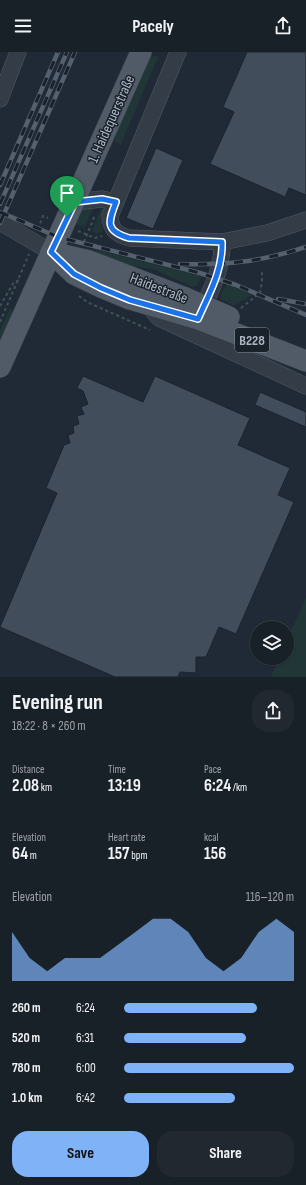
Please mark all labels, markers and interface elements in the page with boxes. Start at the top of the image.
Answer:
icon: menu [12,15,34,37]
icon: share [272,15,294,37]
text: Pacely [132,16,174,37]
street label: 1. Haidequerstraße [84,72,139,166]
pin [50,176,84,217]
icon: arrive [56,182,78,204]
street label: Haidestraße [127,269,191,308]
road number: B228 [235,328,269,352]
map controls [250,621,294,665]
button: layers [250,621,294,665]
text: Evening run [12,689,103,716]
button: share [252,690,294,732]
text: 18:22 · 8 × 260 m [12,718,86,734]
text: Distance [12,763,44,776]
text: Time [108,763,126,776]
text: Pace [204,763,222,776]
text: 2.08 [12,776,39,796]
text: 13:19 [108,776,141,796]
text: 6:24 [204,776,231,796]
text: km [39,781,52,794]
text: /km [231,781,247,794]
text: Elevation [12,831,46,844]
text: Heart rate [108,831,146,844]
text: kcal [204,831,219,844]
text: 64 [12,844,28,864]
text: 157 [108,844,130,864]
text: 156 [204,844,226,864]
text: m [28,849,37,862]
text: bpm [130,849,147,862]
text: Elevation [12,889,52,905]
text: 116–120 m [246,889,294,905]
text: 260 m [12,1000,41,1016]
text: 6:24 [76,1000,95,1016]
text: 520 m [12,1030,40,1046]
text: 6:31 [76,1030,94,1046]
text: 780 m [12,1060,41,1076]
text: 6:00 [76,1060,96,1076]
text: 1.0 km [12,1090,42,1106]
text: 6:42 [76,1090,95,1106]
button: Save [12,1131,149,1177]
button: Share [157,1131,294,1177]

